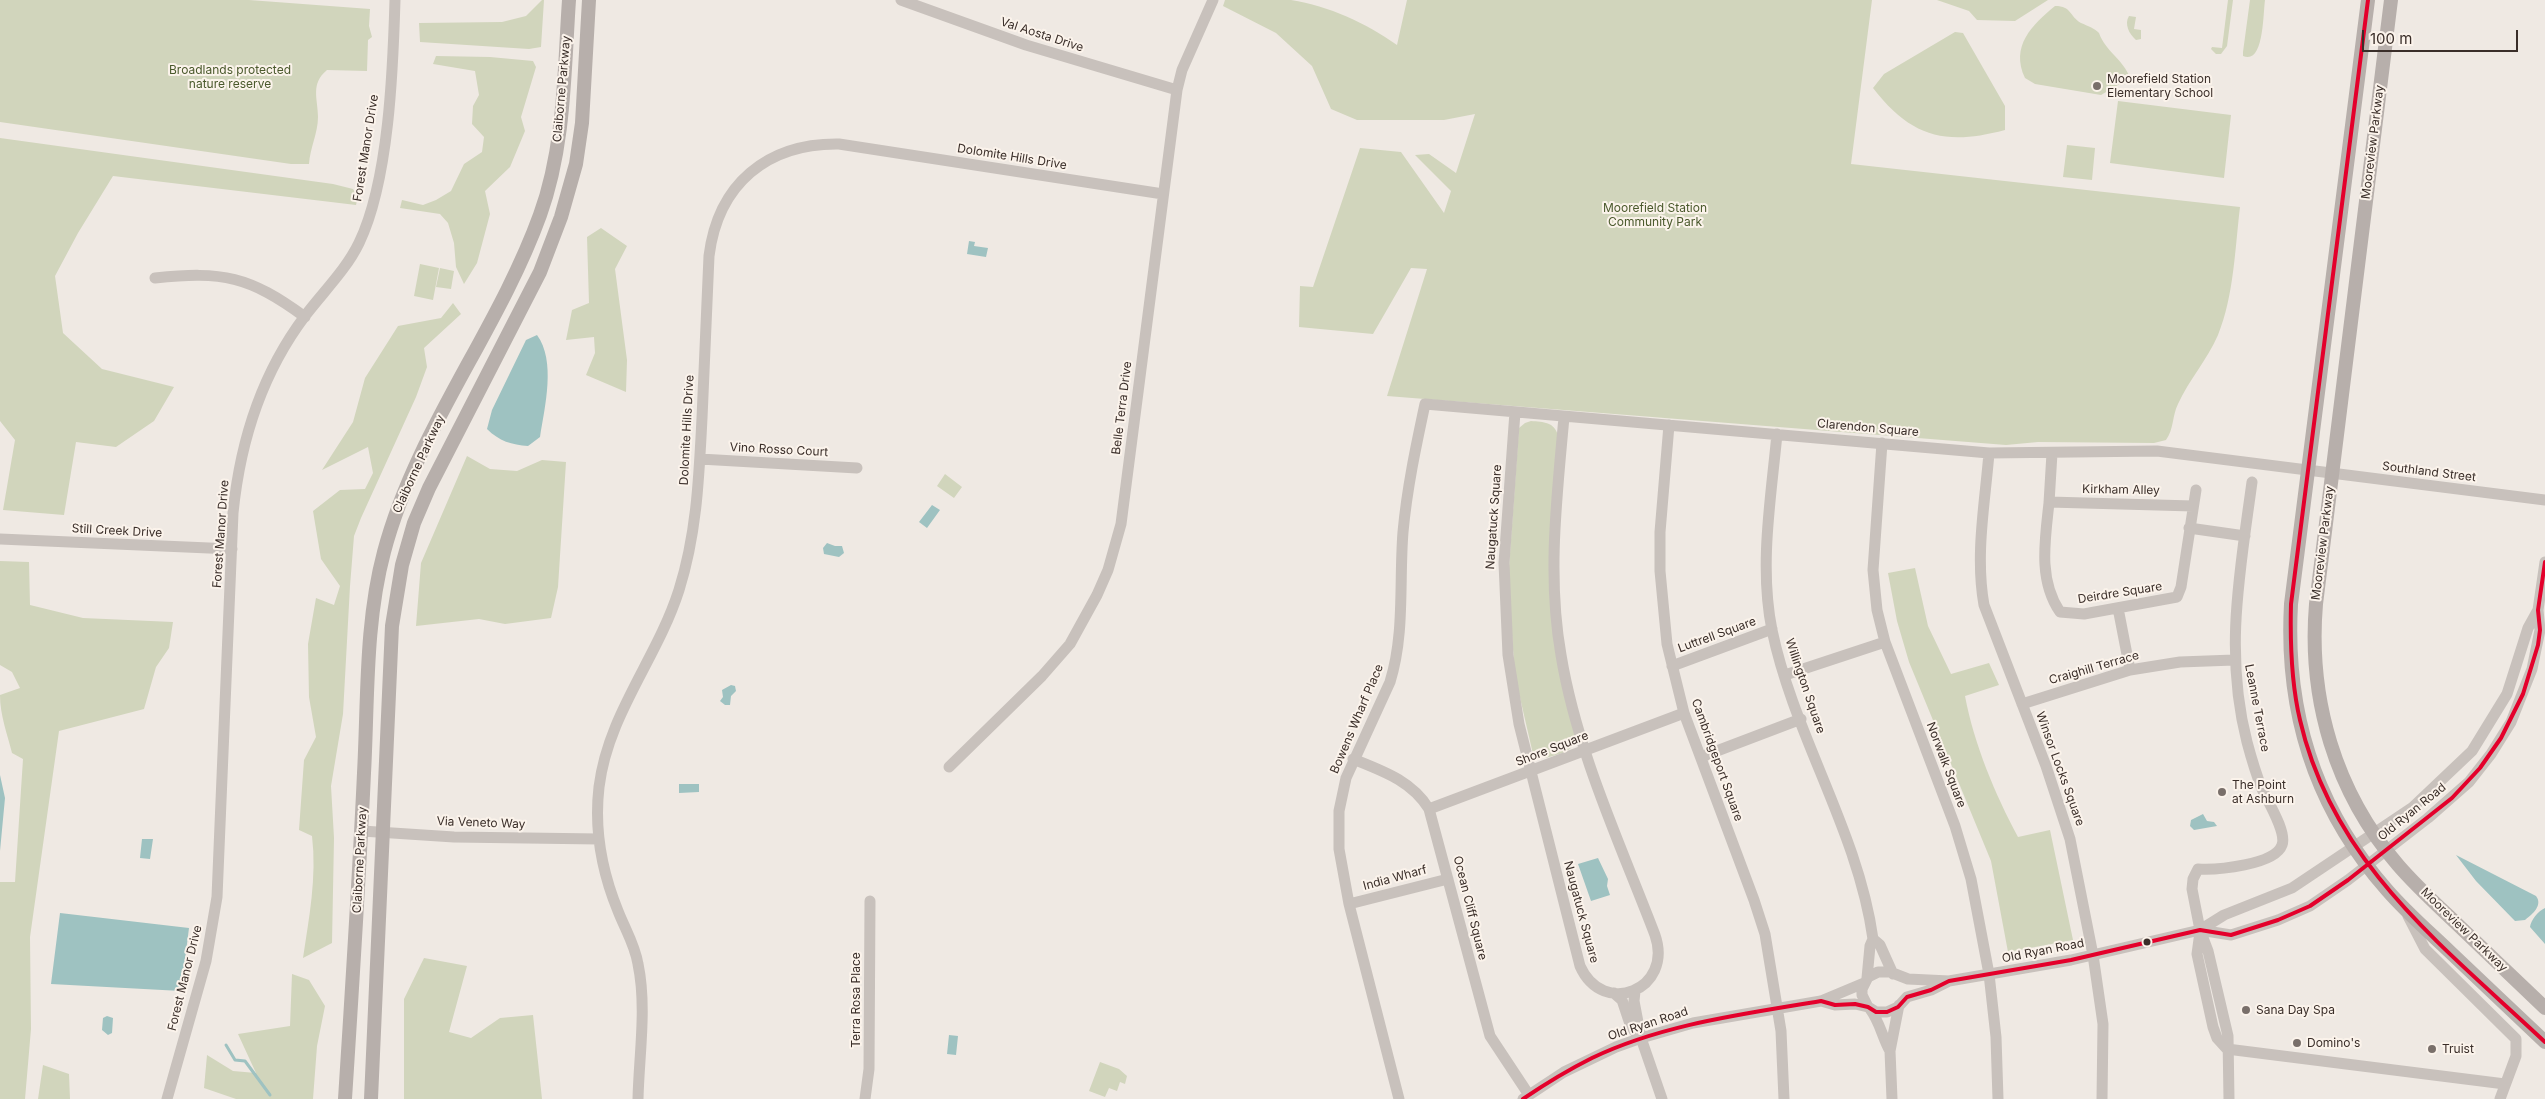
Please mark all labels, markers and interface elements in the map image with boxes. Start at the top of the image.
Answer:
street label: Val Aosta Drive [999,15,1085,55]
scale bar [2365,20,2521,52]
text: 100 m [2370,29,2412,48]
street label: Claiborne Parkway [550,35,574,143]
park label: Broadlands protected nature reserve [169,63,291,91]
place label: Moorefield Station Elementary School [2107,72,2213,100]
marker: Moorefield Station Elementary School [2091,80,2103,92]
street label: Mooreview Parkway [2359,84,2387,200]
street label: Forest Manor Drive [350,93,382,203]
street label: Dolomite Hills Drive [956,141,1068,173]
park label: Moorefield Station Community Park [1603,201,1707,229]
street label: Belle Terra Drive [1109,360,1135,456]
street label: Dolomite Hills Drive [677,374,697,486]
street label: Claiborne Parkway [390,413,448,515]
street label: Clarendon Square [1817,416,1919,440]
street label: Vino Rosso Court [729,440,829,460]
street label: Southland Street [2381,459,2477,485]
street label: Naugatuck Square [1483,464,1505,570]
street label: Forest Manor Drive [210,479,232,589]
street label: Kirkham Alley [2082,482,2160,498]
street label: Mooreview Parkway [2309,485,2337,601]
street label: Still Creek Drive [71,521,163,541]
street label: Deirdre Square [2077,579,2163,607]
street label: Luttrell Square [1676,614,1758,656]
street label: Willington Square [1782,637,1828,735]
street label: Craighill Terrace [2047,648,2141,688]
street label: Bowens Wharf Place [1327,662,1387,776]
street label: Leanne Terrace [2241,663,2273,753]
street label: Cambridgeport Square [1688,697,1746,823]
street label: Winsor Locks Square [2033,710,2087,828]
street label: Norwalk Square [1923,720,1969,810]
street label: Shore Square [1514,729,1590,769]
place label: The Point at Ashburn [2232,778,2294,806]
street label: Old Ryan Road [2375,780,2449,844]
marker: The Point at Ashburn [2216,786,2228,798]
street label: Claiborne Parkway [350,806,370,914]
street label: Via Veneto Way [436,814,526,832]
street label: Ocean Cliff Square [1450,854,1490,962]
street label: Naugatuck Square [1560,859,1602,965]
street label: India Wharf [1362,863,1428,893]
street label: Mooreview Parkway [2418,885,2510,975]
street label: Forest Manor Drive [165,924,205,1032]
street label: Old Ryan Road [2001,936,2085,966]
unlabelled marker [2142,937,2152,947]
street label: Terra Rosa Place [849,952,863,1048]
place label: Sana Day Spa [2256,1003,2335,1017]
street label: Old Ryan Road [1606,1004,1690,1044]
marker: Sana Day Spa [2240,1004,2252,1016]
place label: Domino's [2307,1036,2360,1050]
marker: Domino's [2291,1037,2303,1049]
place label: Truist [2442,1042,2474,1056]
marker: Truist [2426,1043,2438,1055]

